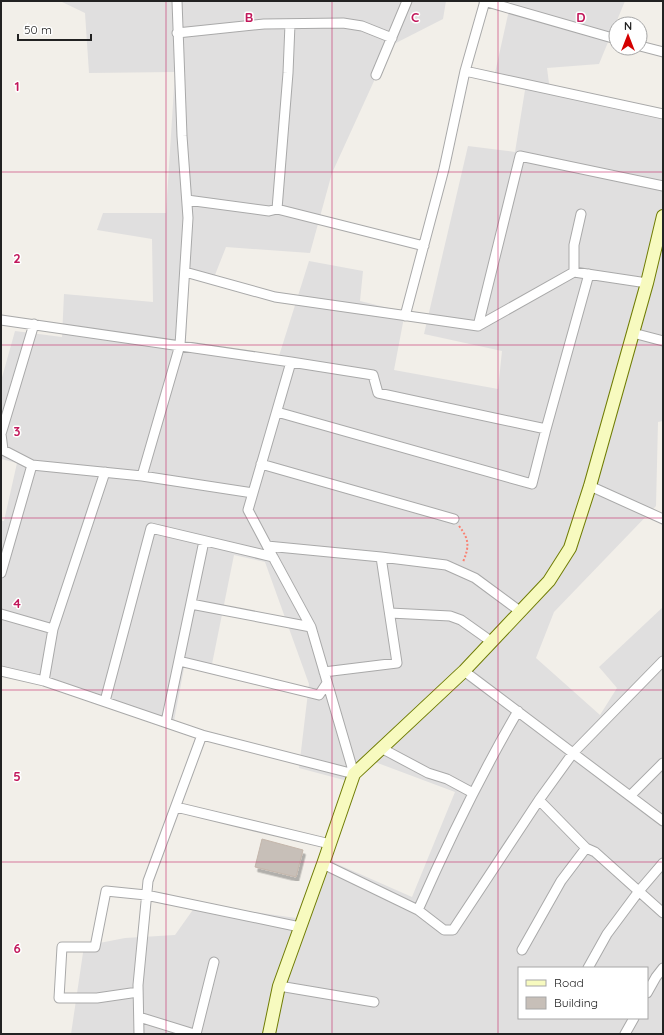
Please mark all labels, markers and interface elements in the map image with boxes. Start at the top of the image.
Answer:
text: B [245,9,253,25]
text: C [411,9,419,25]
text: D [576,9,586,25]
scale bar [18,16,91,42]
north arrow [608,16,648,56]
text: N [624,19,632,33]
text: 50 m [24,22,52,37]
text: 1 [14,78,20,94]
text: 2 [13,250,21,266]
text: 3 [14,423,21,439]
text: 4 [13,595,21,611]
text: 5 [13,768,21,784]
text: 6 [13,940,21,956]
legend [518,967,648,1019]
text: Road [554,975,584,990]
text: Building [554,995,598,1010]

